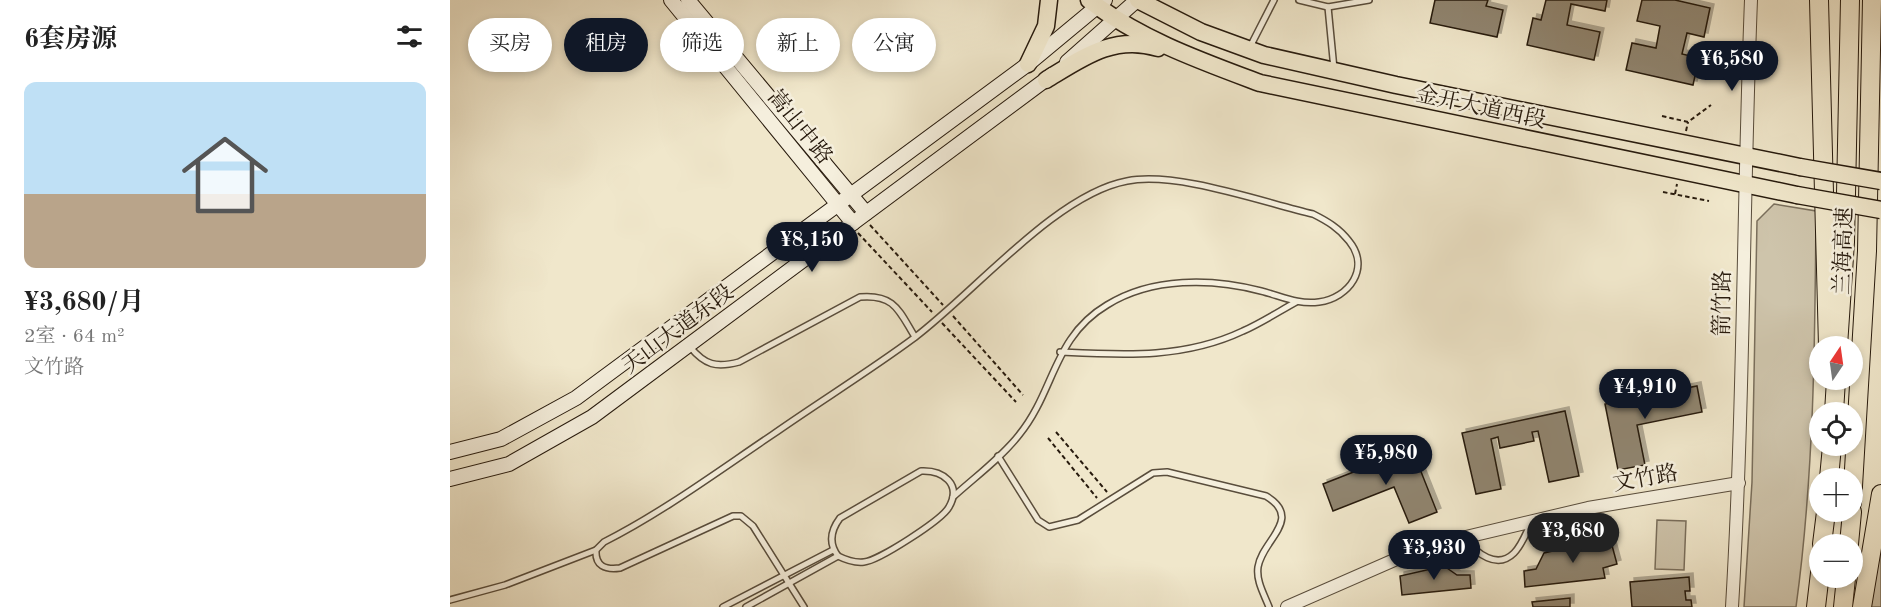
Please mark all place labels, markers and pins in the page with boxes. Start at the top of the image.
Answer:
pin: ¥6,580 [1683,41,1781,92]
pin: ¥8,150 [763,222,861,273]
pin: ¥4,910 [1596,369,1694,420]
pin: ¥5,980 [1337,435,1435,486]
pin: ¥3,680 [1524,513,1622,564]
pin: ¥3,930 [1385,530,1483,581]

